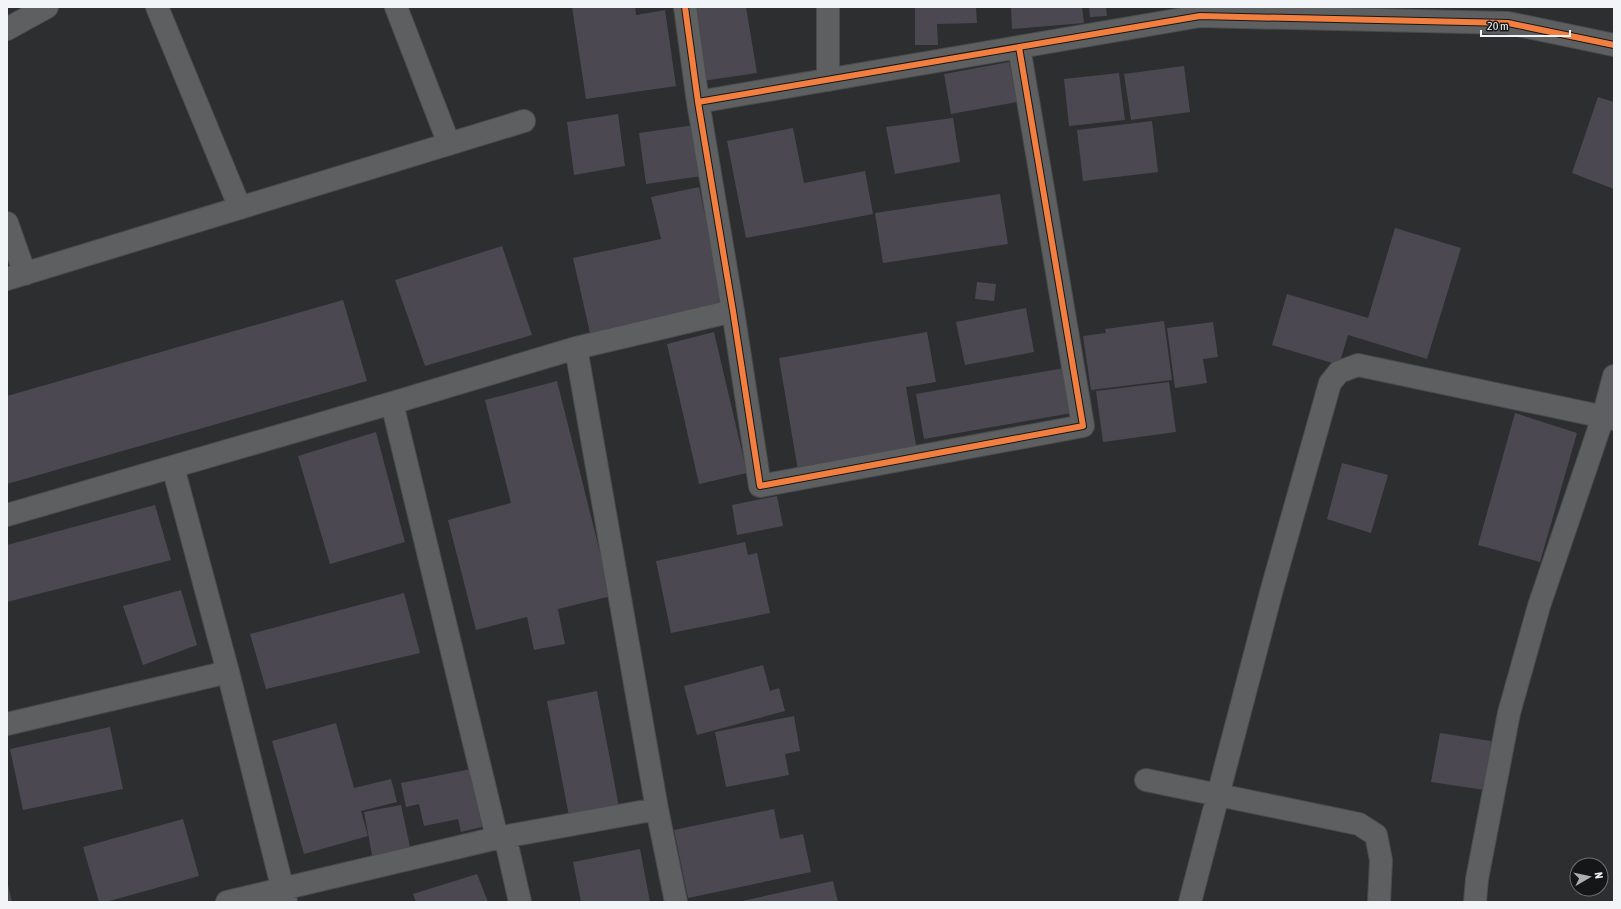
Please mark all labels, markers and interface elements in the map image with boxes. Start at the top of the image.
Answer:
scale bar [1481,12,1570,38]
text: 20 m [1487,19,1509,33]
north arrow [1569,857,1609,897]
text: N [1592,871,1605,880]

